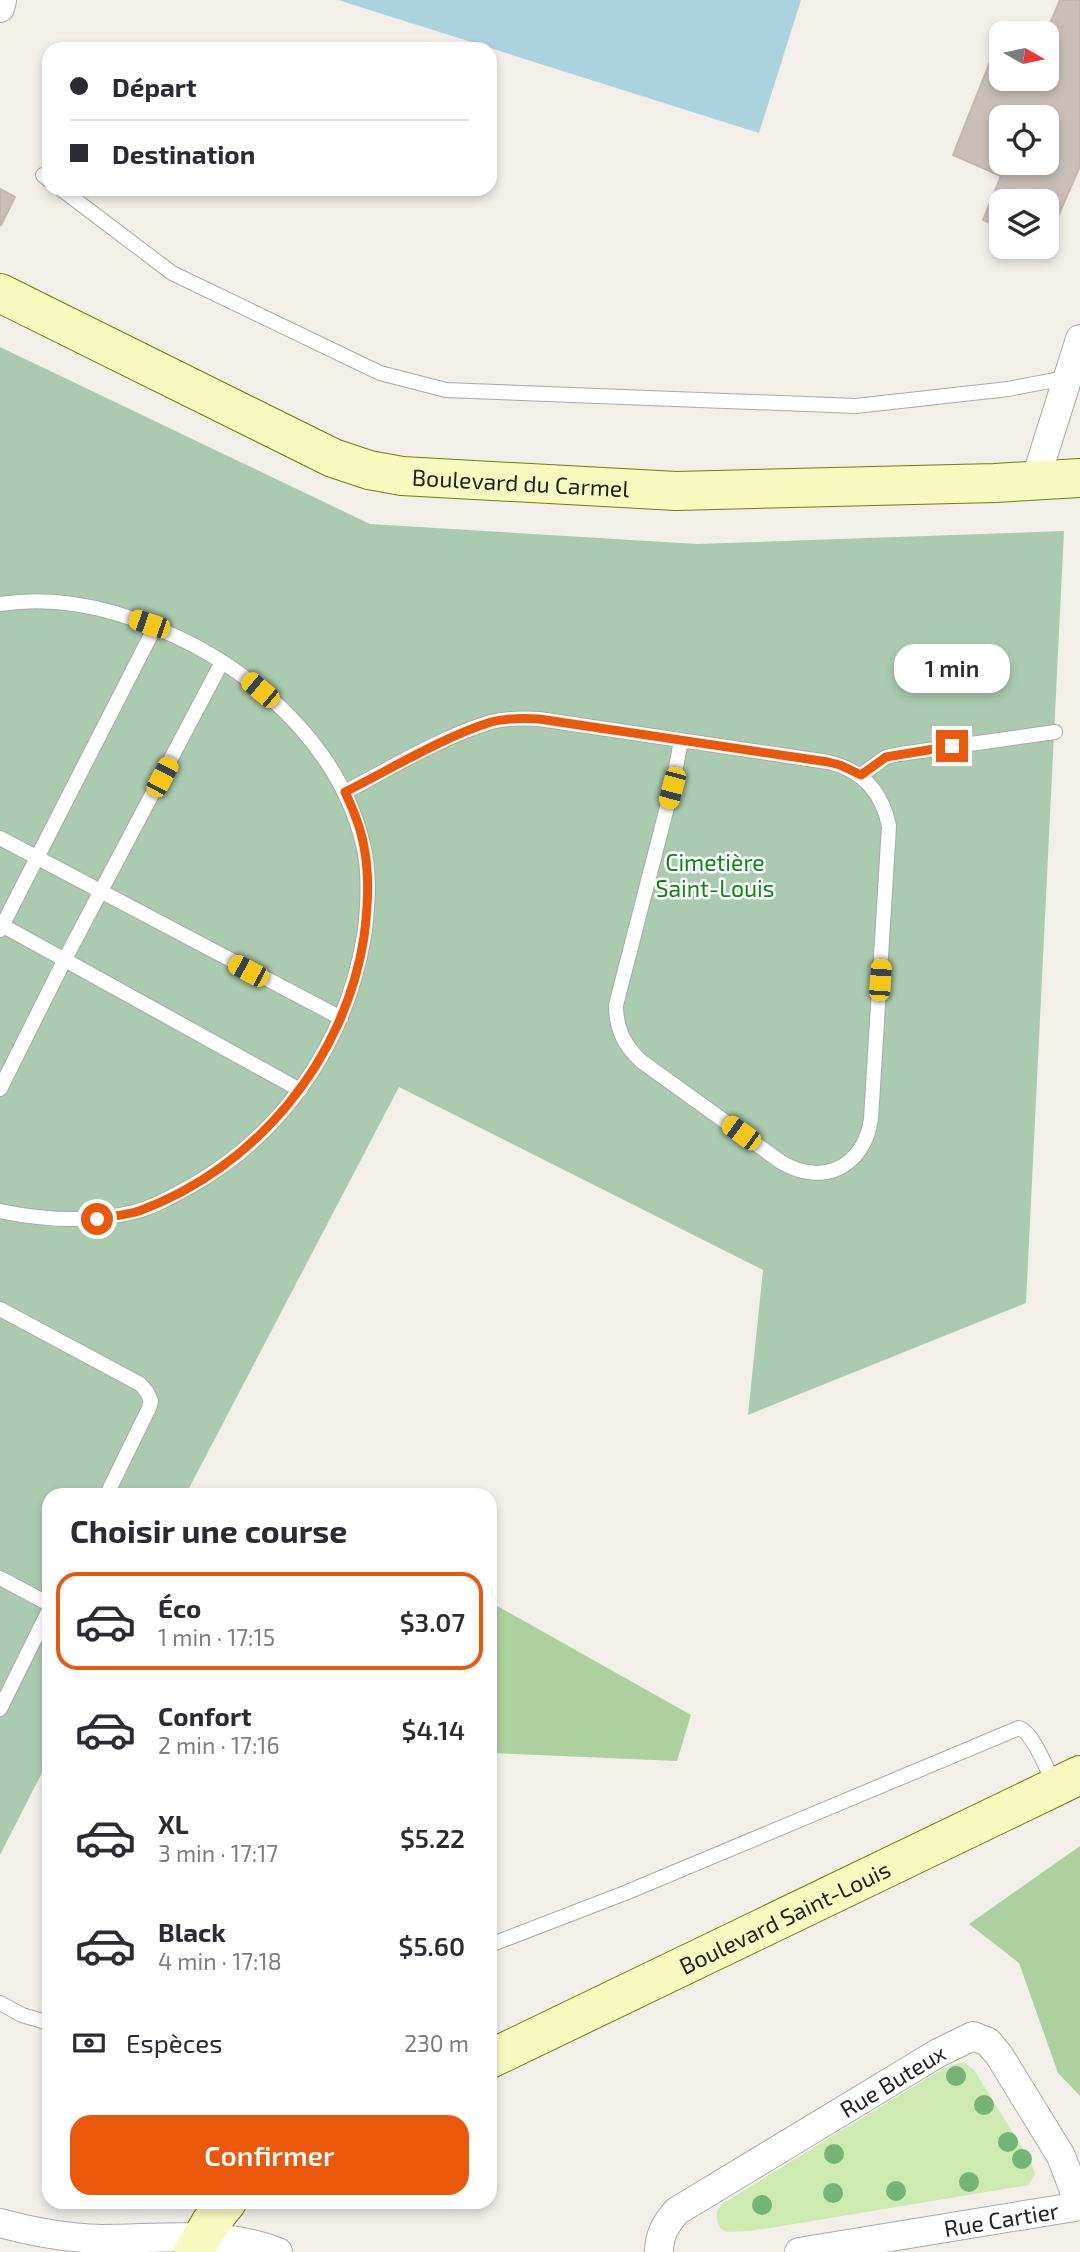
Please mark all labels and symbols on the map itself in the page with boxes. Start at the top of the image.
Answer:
north arrow [989,21,1059,91]
street label: Boulevard du Carmel [411,463,630,502]
car [126,607,173,641]
callout: 1 min [894,644,1010,694]
car [238,668,283,712]
route end [936,730,968,762]
car [143,754,182,800]
car [657,765,688,811]
park label: Cimetière Saint-Louis [656,848,774,902]
car [225,952,272,990]
car [869,958,892,1002]
car [718,1112,765,1154]
route start [81,1203,113,1235]
street label: Boulevard Saint-Louis [675,1855,895,1980]
street label: Rue Buteux [835,2038,950,2123]
street label: Rue Cartier [942,2196,1061,2242]

